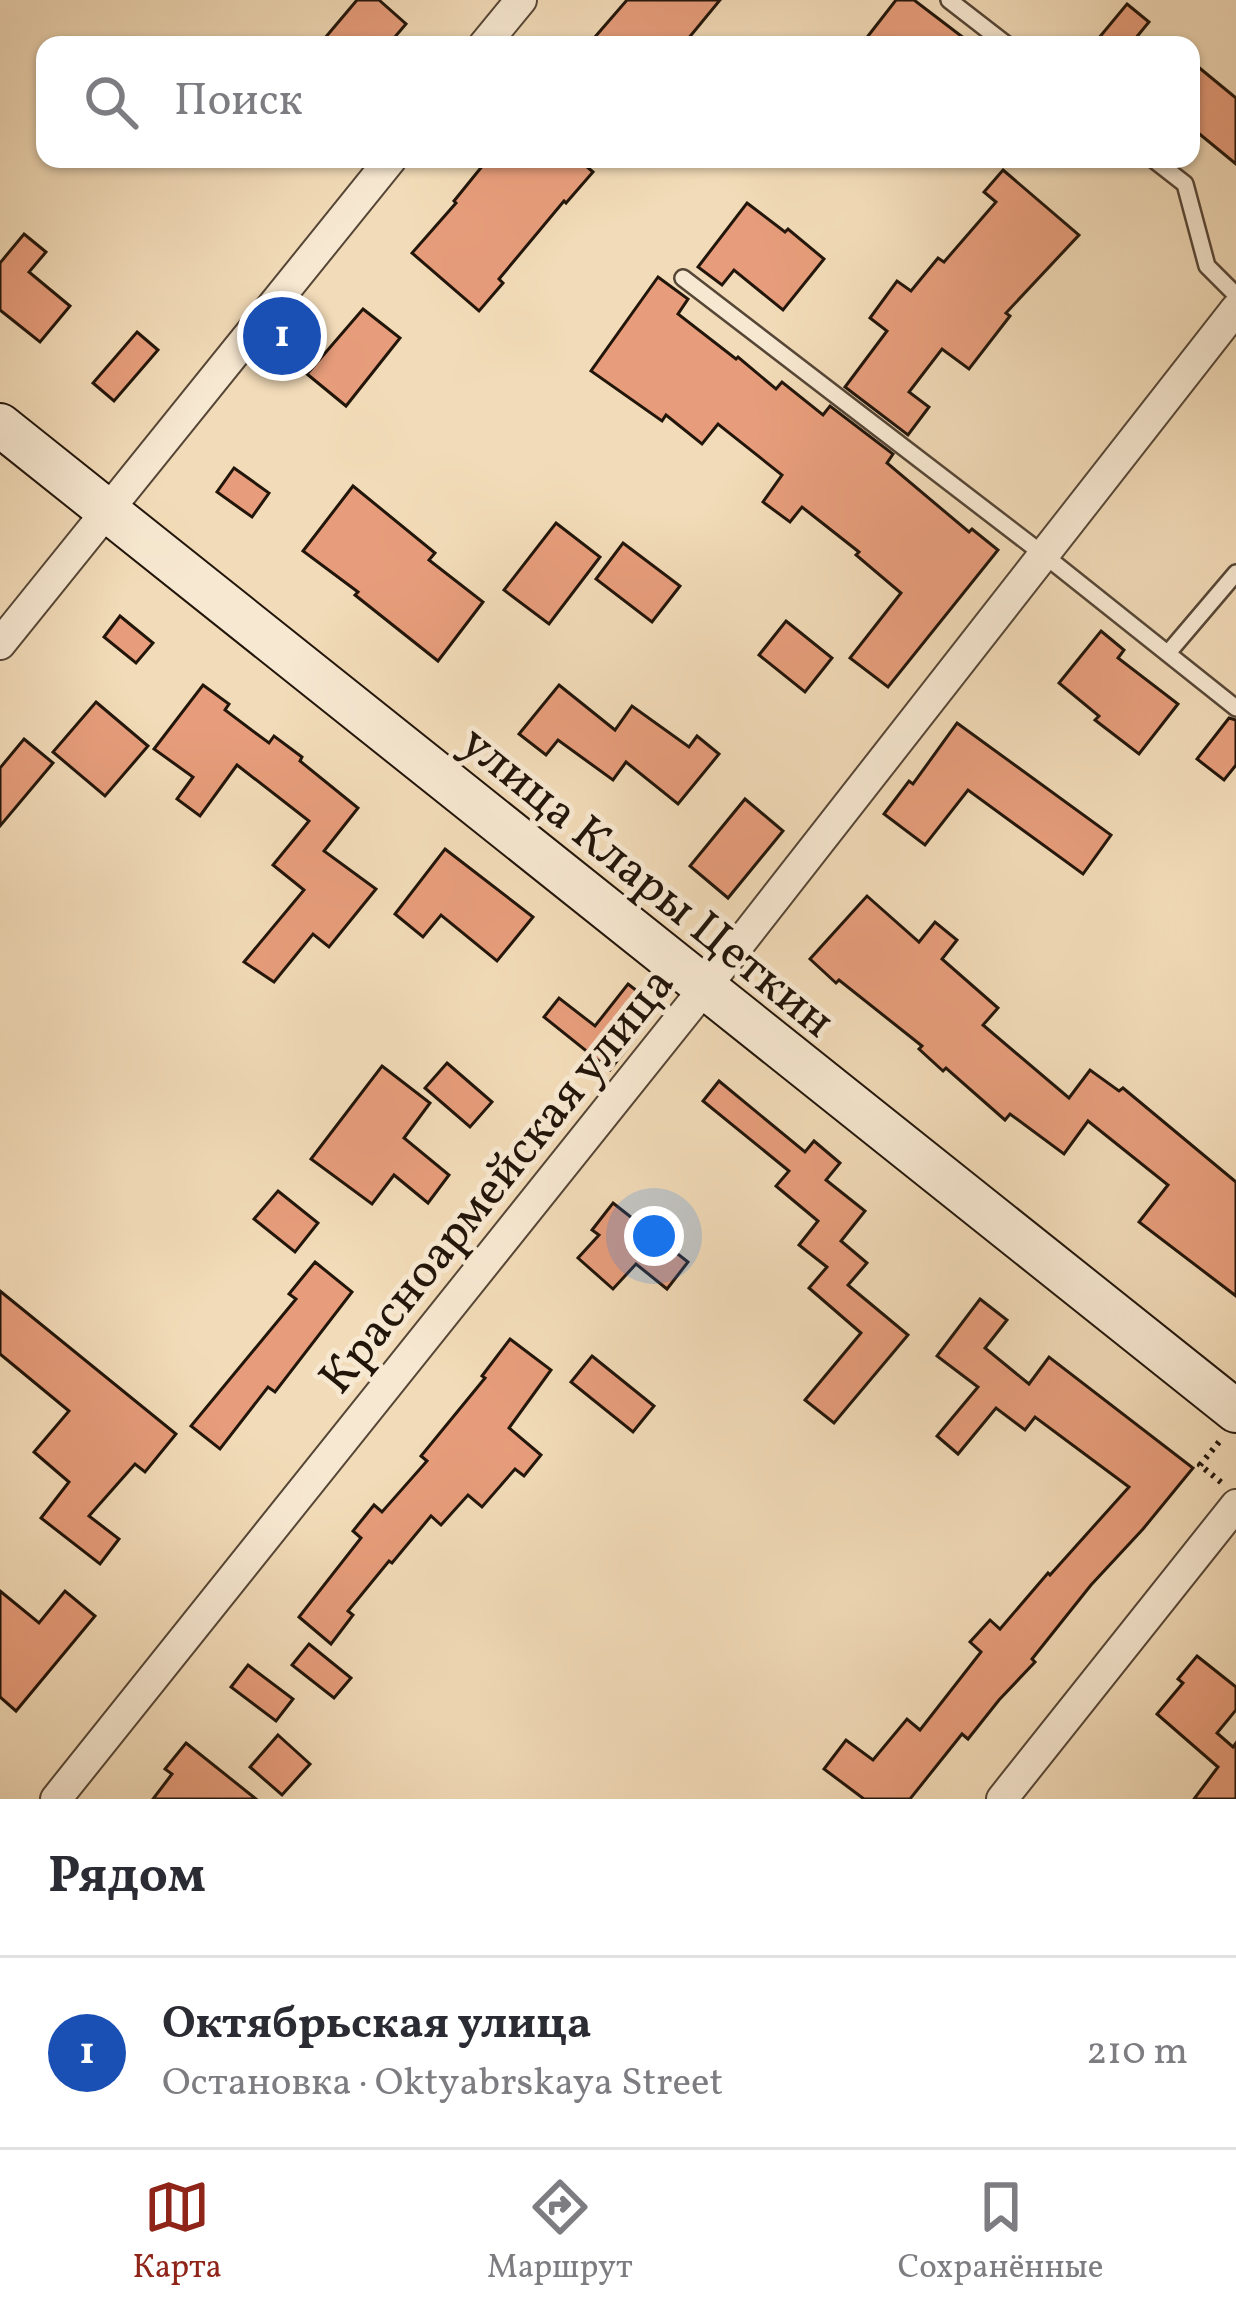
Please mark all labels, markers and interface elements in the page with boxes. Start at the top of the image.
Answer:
search box [36,36,1200,168]
icon: search [78,69,144,135]
text: Поиск [174,71,303,134]
pin: 1 [243,291,321,381]
street label: улица Клары Цеткин [445,711,848,1056]
street label: Красноармейская улица [305,954,692,1410]
your location [624,1206,684,1266]
text: Рядом [48,1842,206,1913]
text: Октябрьская улица [162,1994,592,2057]
text: 1 [79,2026,95,2080]
text: 210 m [1086,2026,1188,2080]
text: Остановка · Oktyabrskaya Street [162,2057,723,2111]
tab: Карта [132,2174,222,2292]
tab: Маршрут [487,2174,633,2292]
tab: Сохранённые [898,2174,1103,2292]

